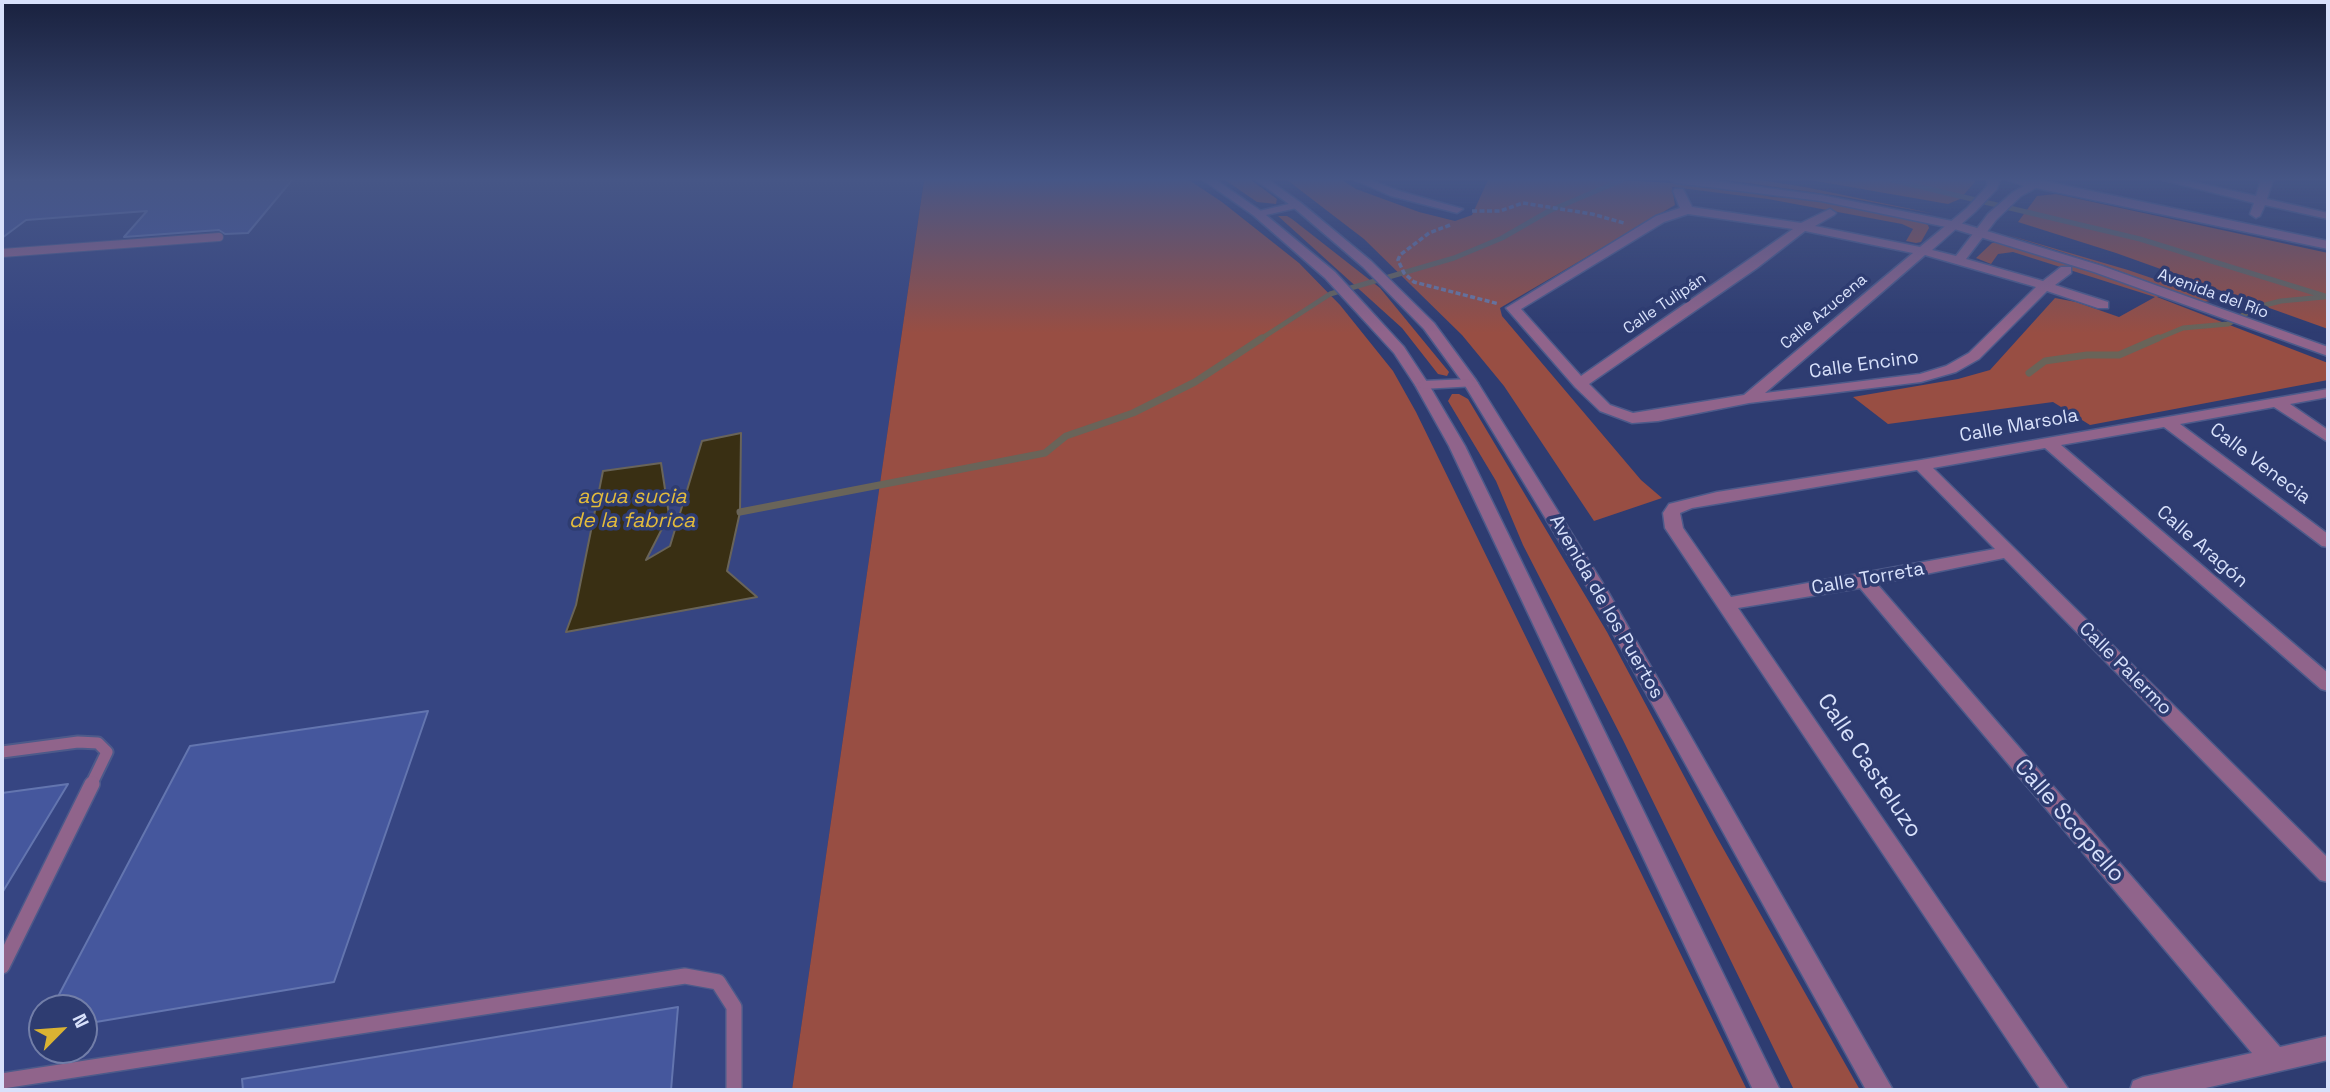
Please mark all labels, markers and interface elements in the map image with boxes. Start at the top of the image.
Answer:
street label: Avenida del Río [2155,265,2271,323]
street label: Calle Tulipán [1620,269,1710,339]
street label: Calle Azucena [1777,270,1871,354]
street label: Calle Encino [1808,346,1920,384]
street label: Calle Marsola [1958,404,2080,448]
street label: Calle Venecia [2205,419,2315,509]
water label: agua sucia de la fabrica [569,484,695,534]
street label: Calle Aragón [2152,501,2252,593]
street label: Avenida de los Puertos [1544,511,1668,703]
street label: Calle Torreta [1810,558,1926,600]
street label: Calle Palermo [2074,618,2176,720]
street label: Calle Casteluzo [1811,689,1927,843]
street label: Calle Scopello [2008,754,2130,888]
north arrow [28,994,98,1064]
text: N [67,1010,95,1032]

